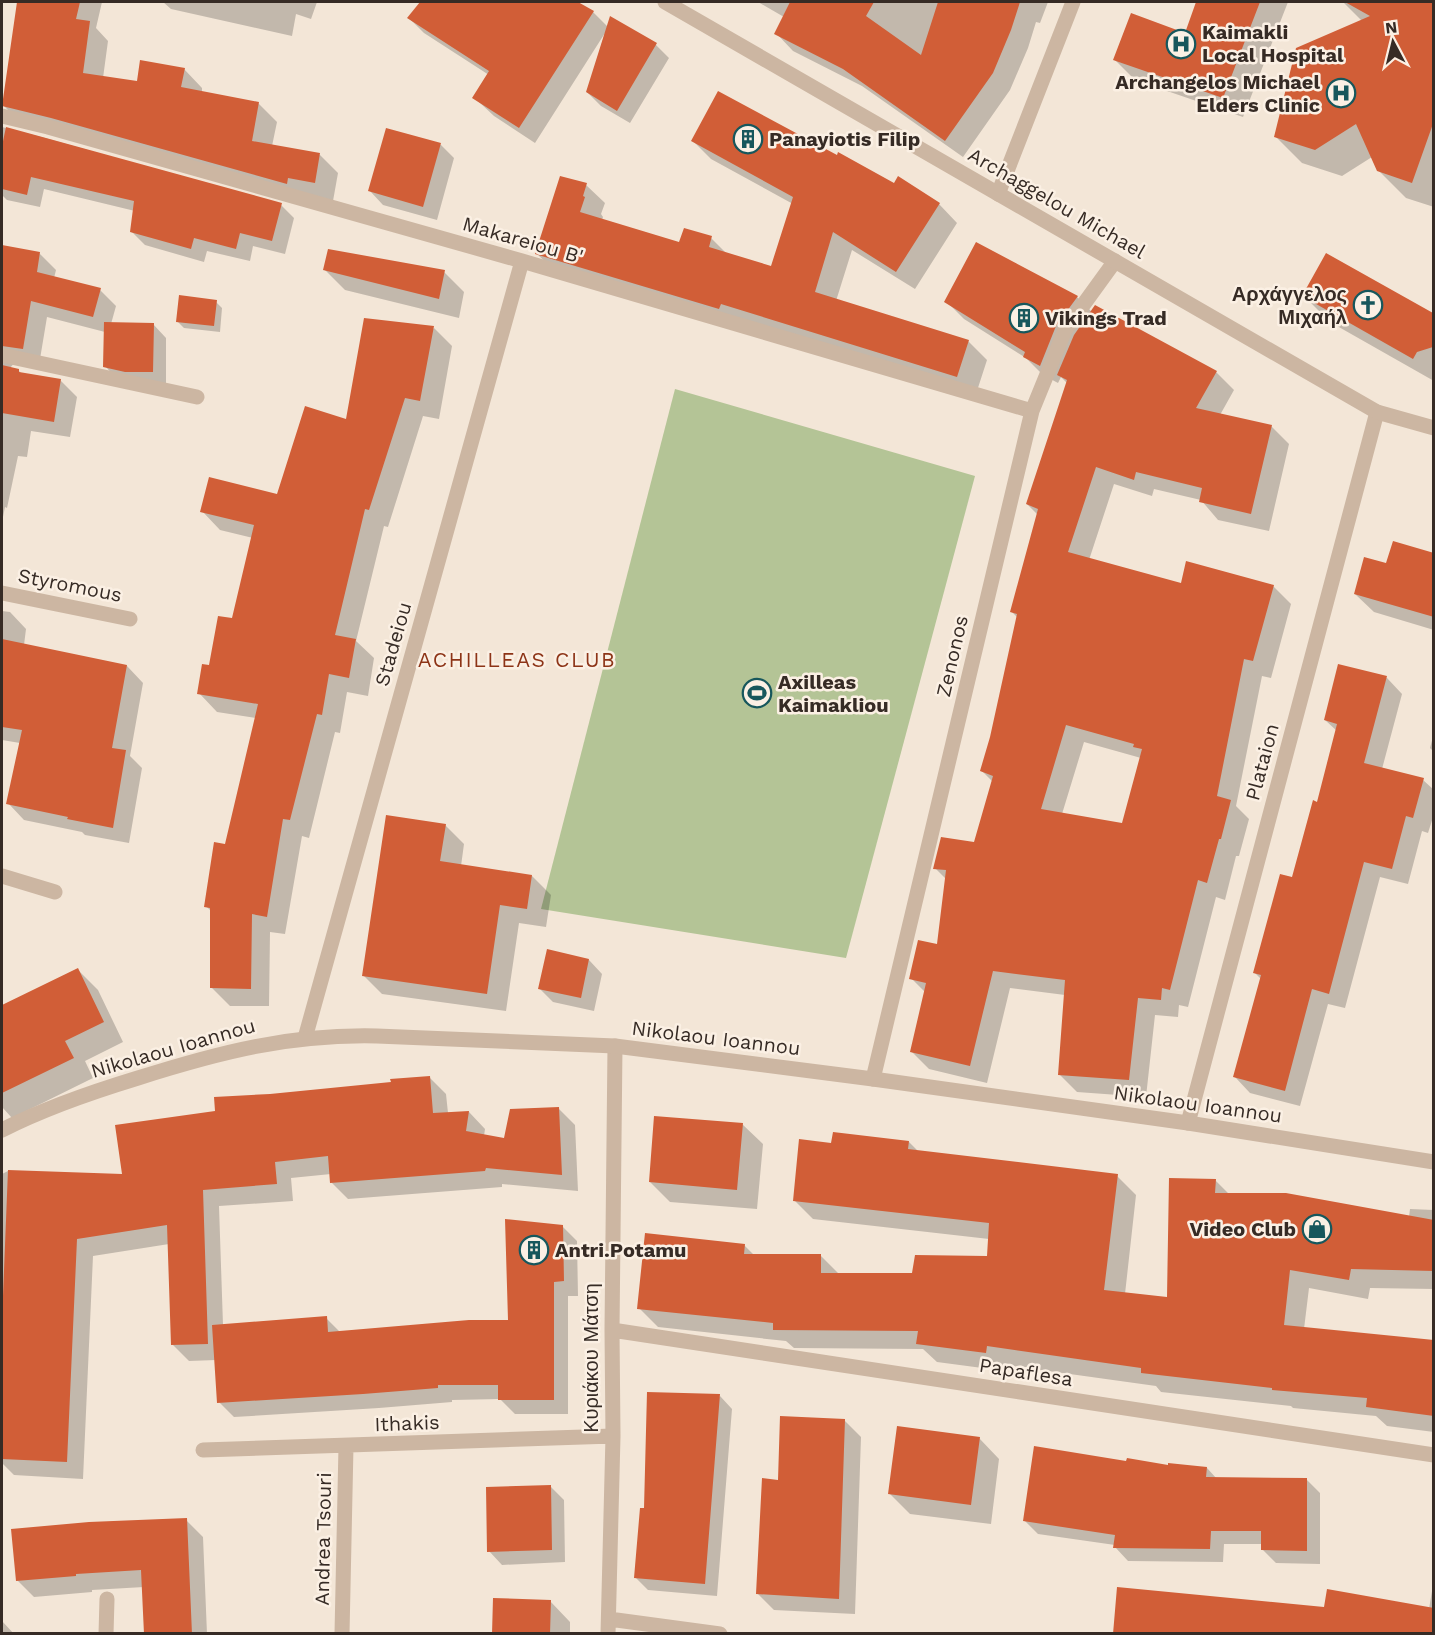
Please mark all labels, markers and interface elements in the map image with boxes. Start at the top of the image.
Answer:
north arrow [1363,12,1423,72]
text: N [1384,17,1398,38]
place label: Kaimakli Local Hospital [1202,20,1344,67]
hospital icon: Kaimakli Local Hospital [1165,28,1197,60]
place label: Archangelos Michael Elders Clinic [1115,70,1320,117]
hospital icon: Archangelos Michael Elders Clinic [1325,77,1357,109]
building icon: Panayiotis Filip [732,123,764,155]
place label: Panayiotis Filip [769,127,920,151]
street label: Archaggelou Michael [964,142,1150,264]
street label: Makareiou B' [460,211,586,269]
place label: Αρχάγγελος Μιχαήλ [1232,282,1347,329]
church icon: Αρχάγγελος Μιχαήλ [1352,289,1384,321]
building icon: Vikings Trad [1008,302,1040,334]
place label: Vikings Trad [1045,306,1167,330]
street label: Styromous [16,563,124,607]
street label: Stadeiou [370,599,416,689]
street label: Zenonos [931,613,973,699]
district label: ACHILLEAS CLUB [418,647,616,672]
place label: Axilleas Kaimakliou [778,670,889,717]
sports icon: Axilleas Kaimakliou [741,677,773,709]
street label: Plataion [1240,721,1284,803]
street label: Nikolaou Ioannou [88,1013,258,1083]
street label: Nikolaou Ioannou [630,1016,802,1060]
street label: Nikolaou Ioannou [1112,1080,1284,1128]
shop icon: Video Club [1301,1213,1333,1245]
place label: Video Club [1190,1217,1296,1241]
building icon: Antri.Potamu [518,1234,550,1266]
place label: Antri.Potamu [555,1238,687,1262]
street label: Κυριάκου Μάτση [579,1283,603,1433]
street label: Papaflesa [977,1353,1075,1391]
street label: Ithakis [374,1410,440,1436]
street label: Andrea Tsouri [310,1472,336,1606]

